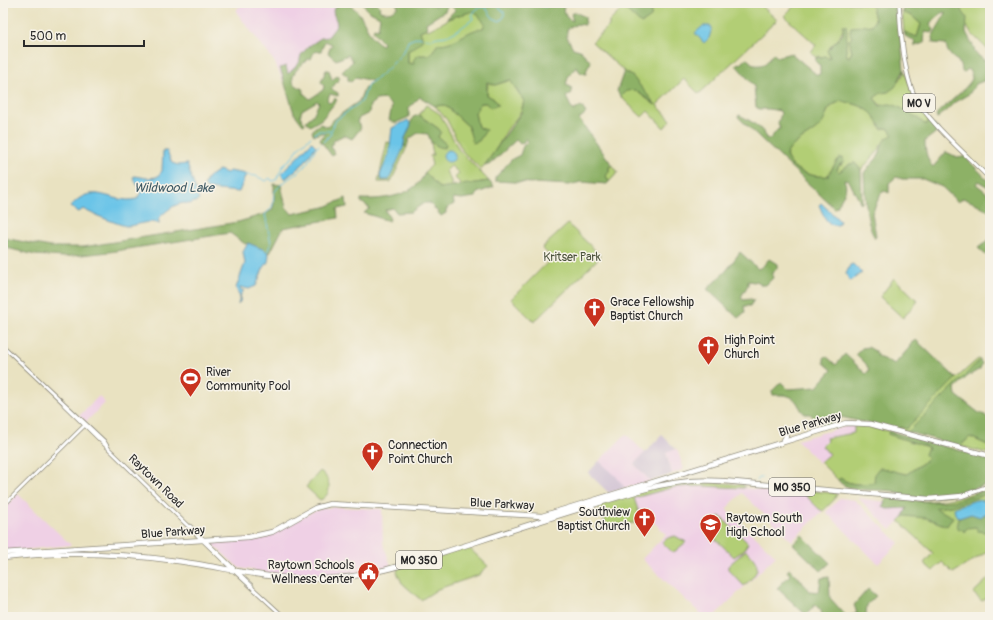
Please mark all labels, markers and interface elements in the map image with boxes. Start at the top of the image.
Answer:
scale bar [24,22,144,48]
text: 500 m [30,29,67,44]
road number: MO V [903,94,935,112]
water label: Wildwood Lake [134,180,216,196]
park label: Kritser Park [543,250,601,265]
place label: Grace Fellowship Baptist Church [610,295,695,324]
church icon: Grace Fellowship Baptist Church [581,296,607,329]
place label: High Point Church [724,333,775,362]
church icon: High Point Church [695,334,721,367]
place label: River Community Pool [206,365,291,394]
sports icon: River Community Pool [178,366,204,399]
street label: Blue Parkway [777,408,843,441]
place label: Connection Point Church [388,438,453,467]
church icon: Connection Point Church [360,439,386,472]
street label: Raytown Road [125,451,187,512]
road number: MO 350 [769,478,815,496]
street label: Blue Parkway [470,495,534,514]
place label: Southview Baptist Church [557,505,630,534]
church icon: Southview Baptist Church [632,506,658,539]
place label: Raytown South High School [726,511,803,540]
school or university icon: Raytown South High School [697,512,723,545]
street label: Blue Parkway [141,523,205,542]
road number: MO 350 [396,551,442,569]
place label: Raytown Schools Wellness Center [268,558,355,587]
public building icon: Raytown Schools Wellness Center [356,559,382,592]

